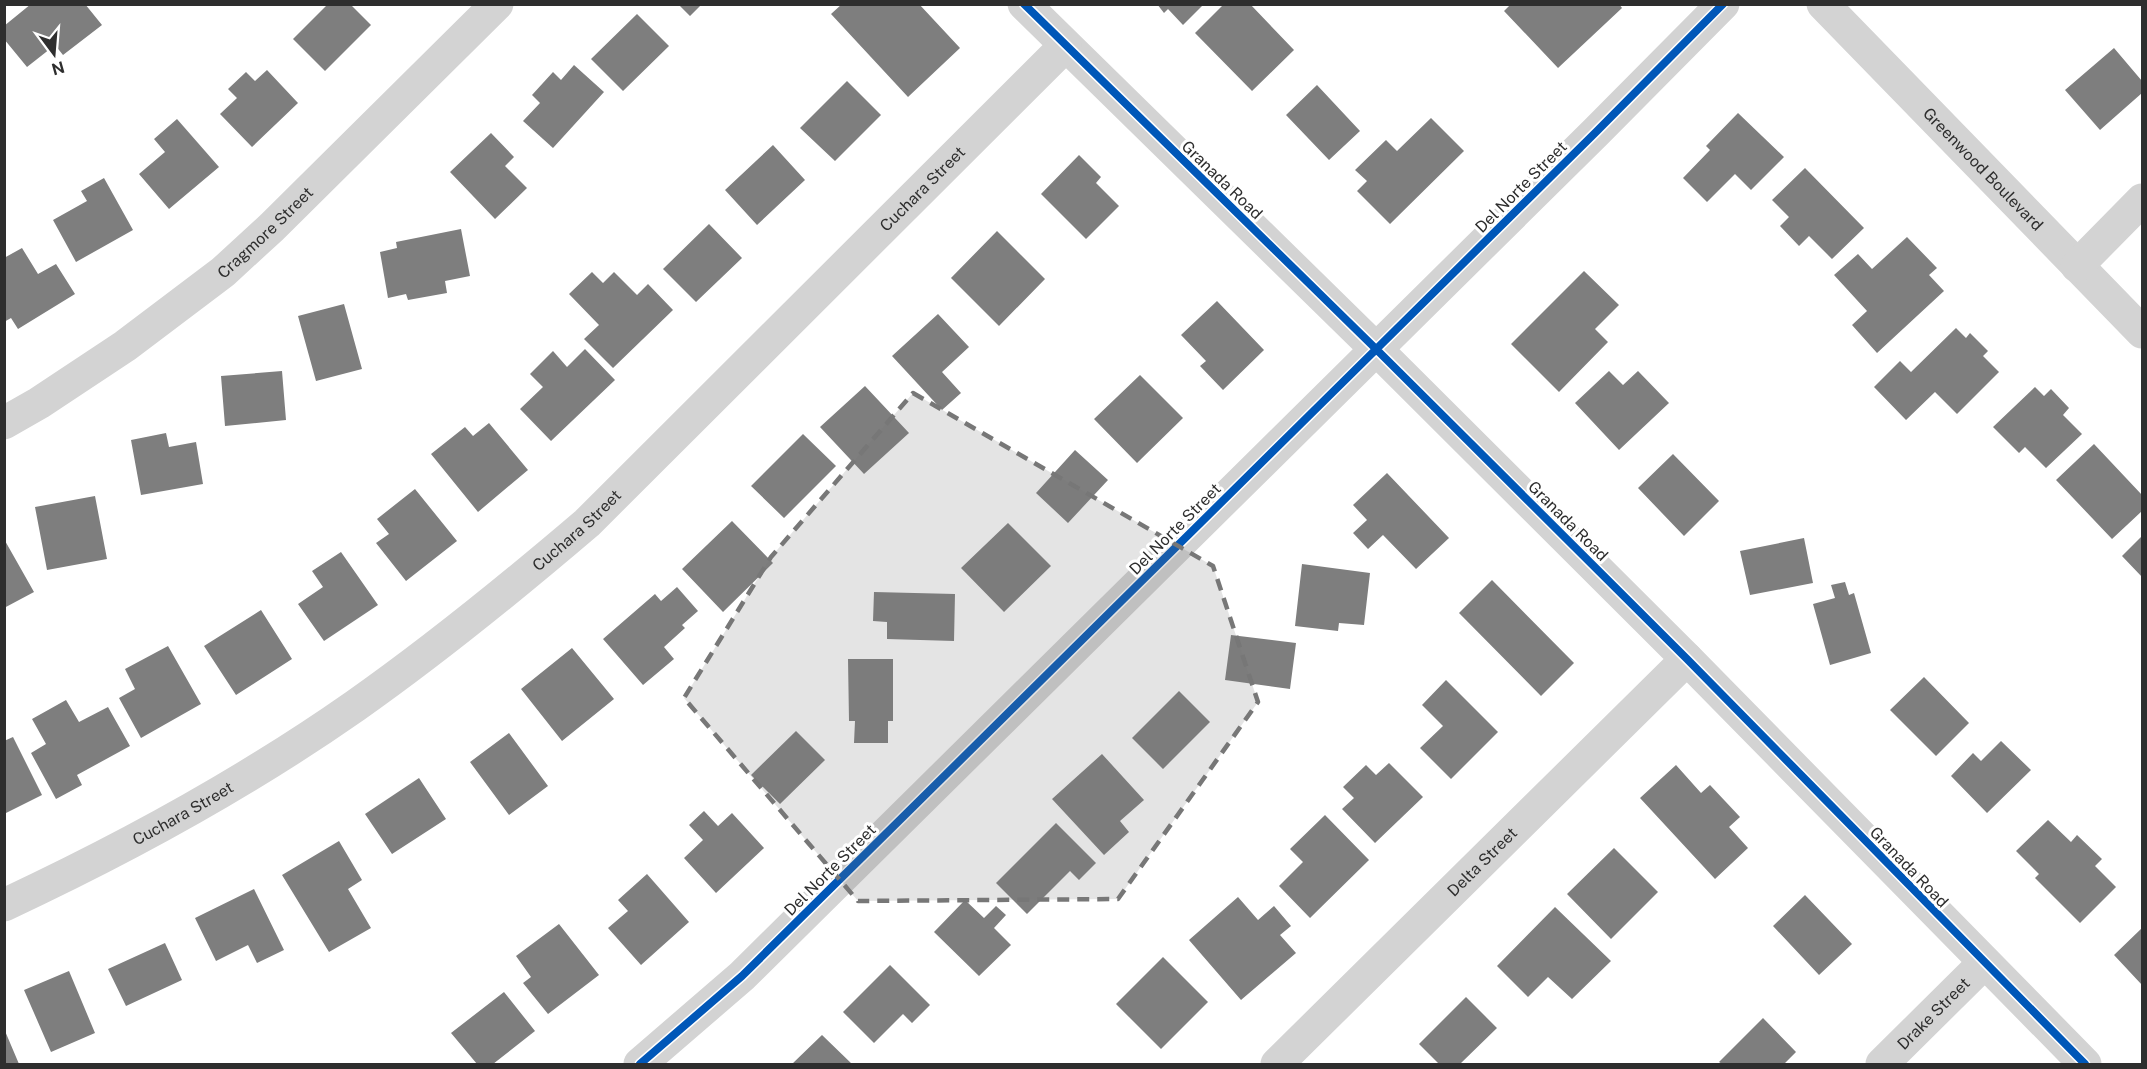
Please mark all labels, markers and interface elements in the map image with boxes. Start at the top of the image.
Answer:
north arrow [24,24,84,84]
text: N [49,57,67,79]
street label: Greenwood Boulevard [1919,104,2047,234]
street label: Granada Road [1178,137,1266,223]
street label: Del Norte Street [1471,137,1571,237]
street label: Cuchara Street [876,142,969,235]
street label: Cragmore Street [213,183,317,282]
street label: Granada Road [1524,477,1612,565]
street label: Del Norte Street [1125,479,1225,579]
street label: Cuchara Street [528,485,625,575]
street label: Cuchara Street [129,777,237,849]
street label: Del Norte Street [780,820,880,920]
street label: Delta Street [1443,823,1521,900]
street label: Granada Road [1866,823,1952,911]
street label: Drake Street [1893,973,1973,1053]

